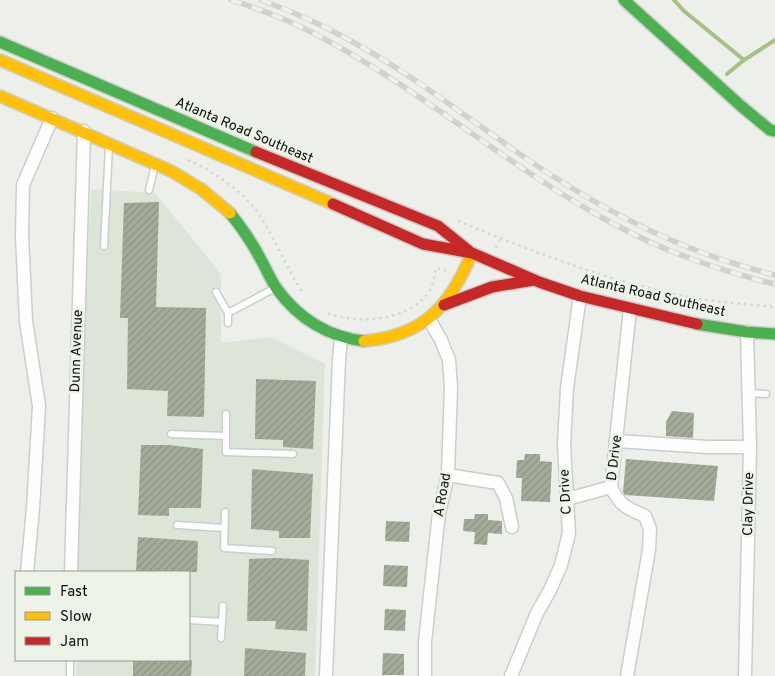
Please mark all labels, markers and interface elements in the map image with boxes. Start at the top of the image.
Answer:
street label: Atlanta Road Southeast [172,94,316,168]
street label: Atlanta Road Southeast [579,271,727,321]
street label: Dunn Avenue [67,309,87,393]
street label: D Drive [604,434,626,482]
street label: C Drive [556,469,576,515]
street label: A Road [431,472,455,518]
street label: Clay Drive [740,472,758,536]
legend [15,571,190,661]
text: Fast [60,583,88,602]
text: Slow [60,608,92,627]
text: Jam [60,633,89,652]

